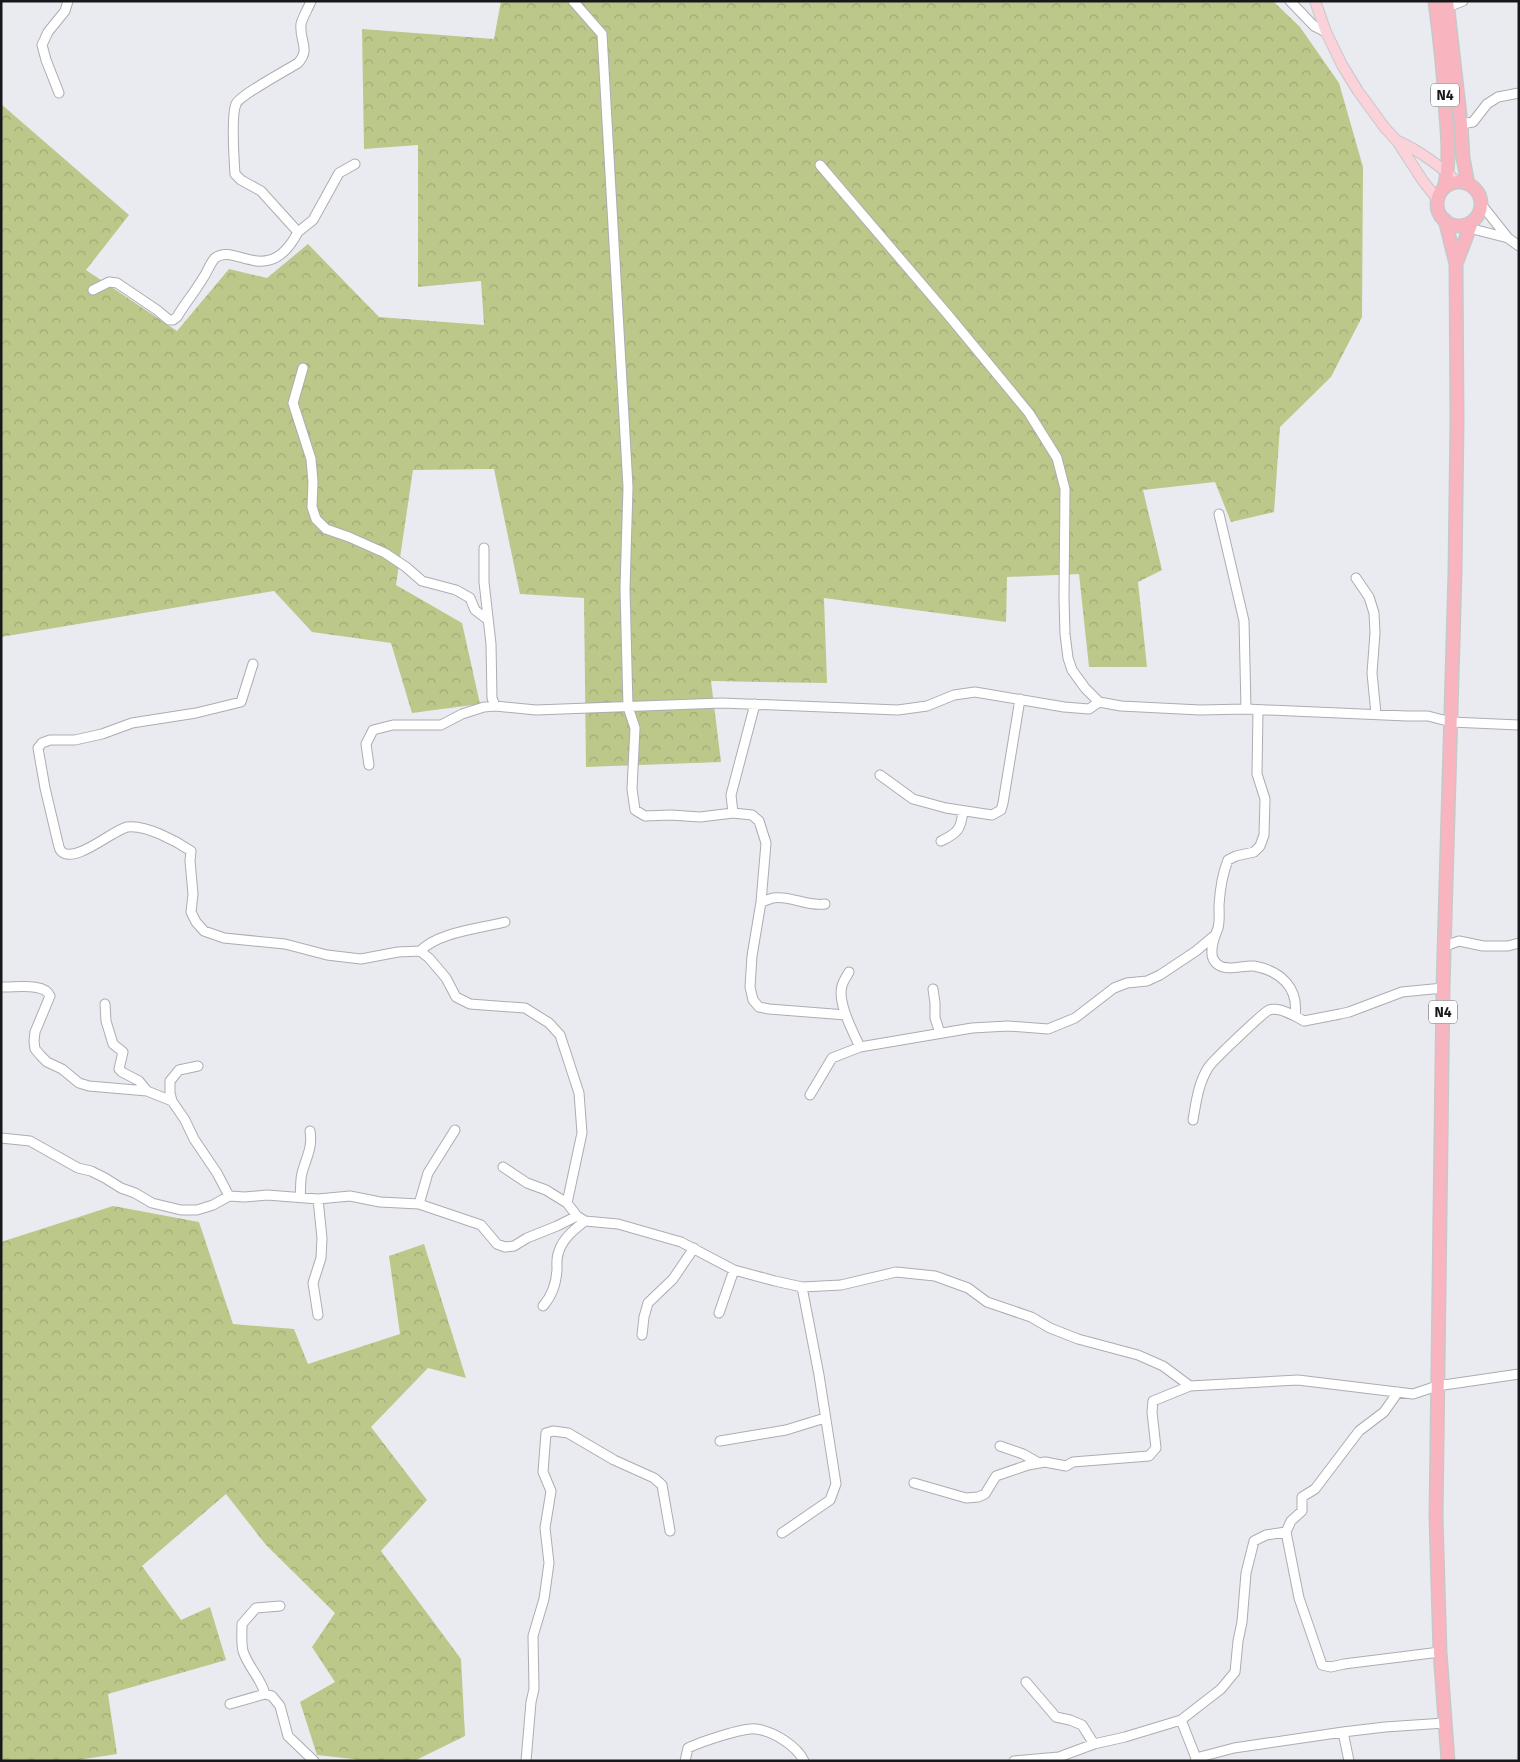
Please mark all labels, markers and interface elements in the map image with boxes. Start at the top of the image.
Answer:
road number: N4 [1431,84,1459,106]
road number: N4 [1429,1000,1457,1024]

